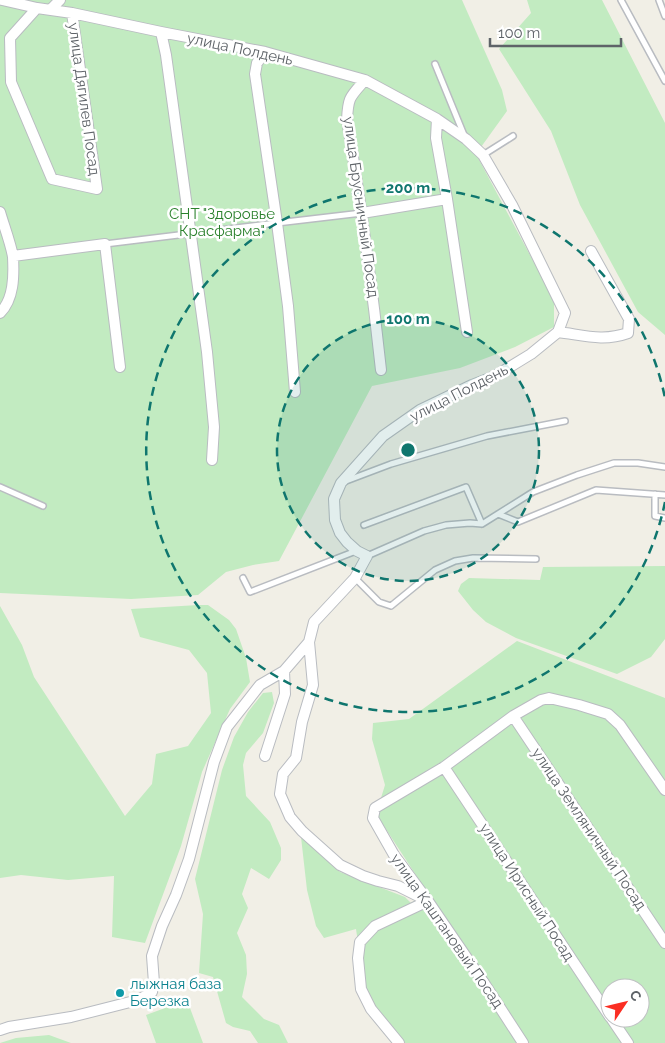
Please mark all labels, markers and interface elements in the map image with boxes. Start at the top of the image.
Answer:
scale bar [490,15,621,47]
street label: улица Дягилев Посад [64,21,104,177]
text: 100 m [498,24,540,42]
street label: улица Полдень [185,29,295,69]
street label: улица Брусничный Посад [339,115,383,299]
text: 200 m [386,179,430,197]
park label: СНТ "Здоровье Красфарма" [169,205,275,240]
text: 100 m [386,310,430,328]
street label: улица Полдень [407,360,511,426]
centre of rings [399,441,417,459]
street label: улица Земляничный Посад [528,744,650,914]
street label: улица Ирисный Посад [476,820,578,964]
street label: улица Каштановый Посад [387,850,507,1012]
place label: лыжная база Березка [130,975,221,1010]
north arrow [600,978,650,1028]
marker: лыжная база Березка [114,987,126,999]
text: С [626,987,645,1004]

